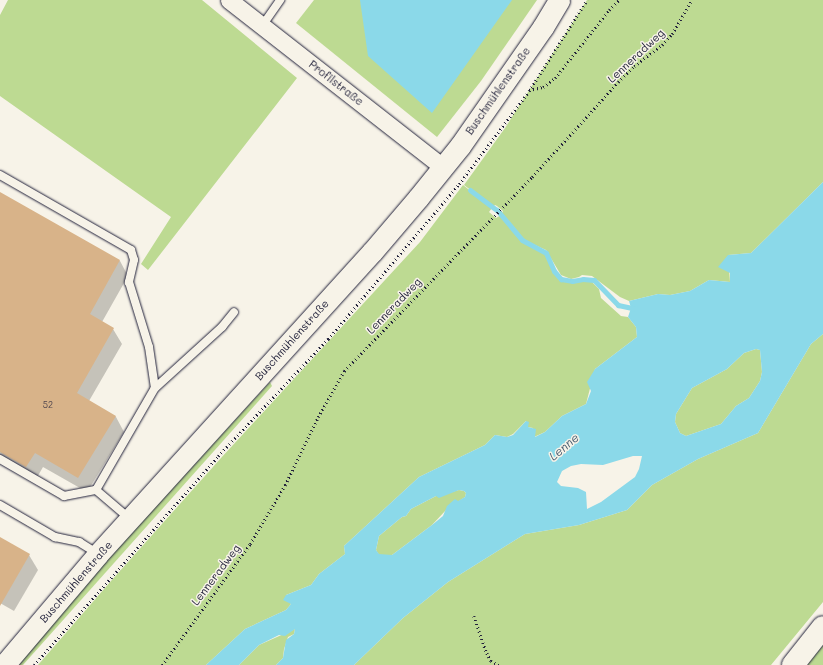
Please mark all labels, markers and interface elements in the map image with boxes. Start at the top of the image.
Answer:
street label: Lenneradweg [605,26,667,86]
street label: Buschmühlenstraße [463,45,533,137]
street label: Profilstraße [306,58,366,108]
street label: Lenneradweg [364,275,424,337]
street label: Buschmühlenstraße [252,297,332,383]
house number: 52 [43,400,53,410]
water label: Lenne [546,430,582,464]
street label: Buschmühlenstraße [37,538,115,626]
street label: Lenneradweg [189,542,243,608]

